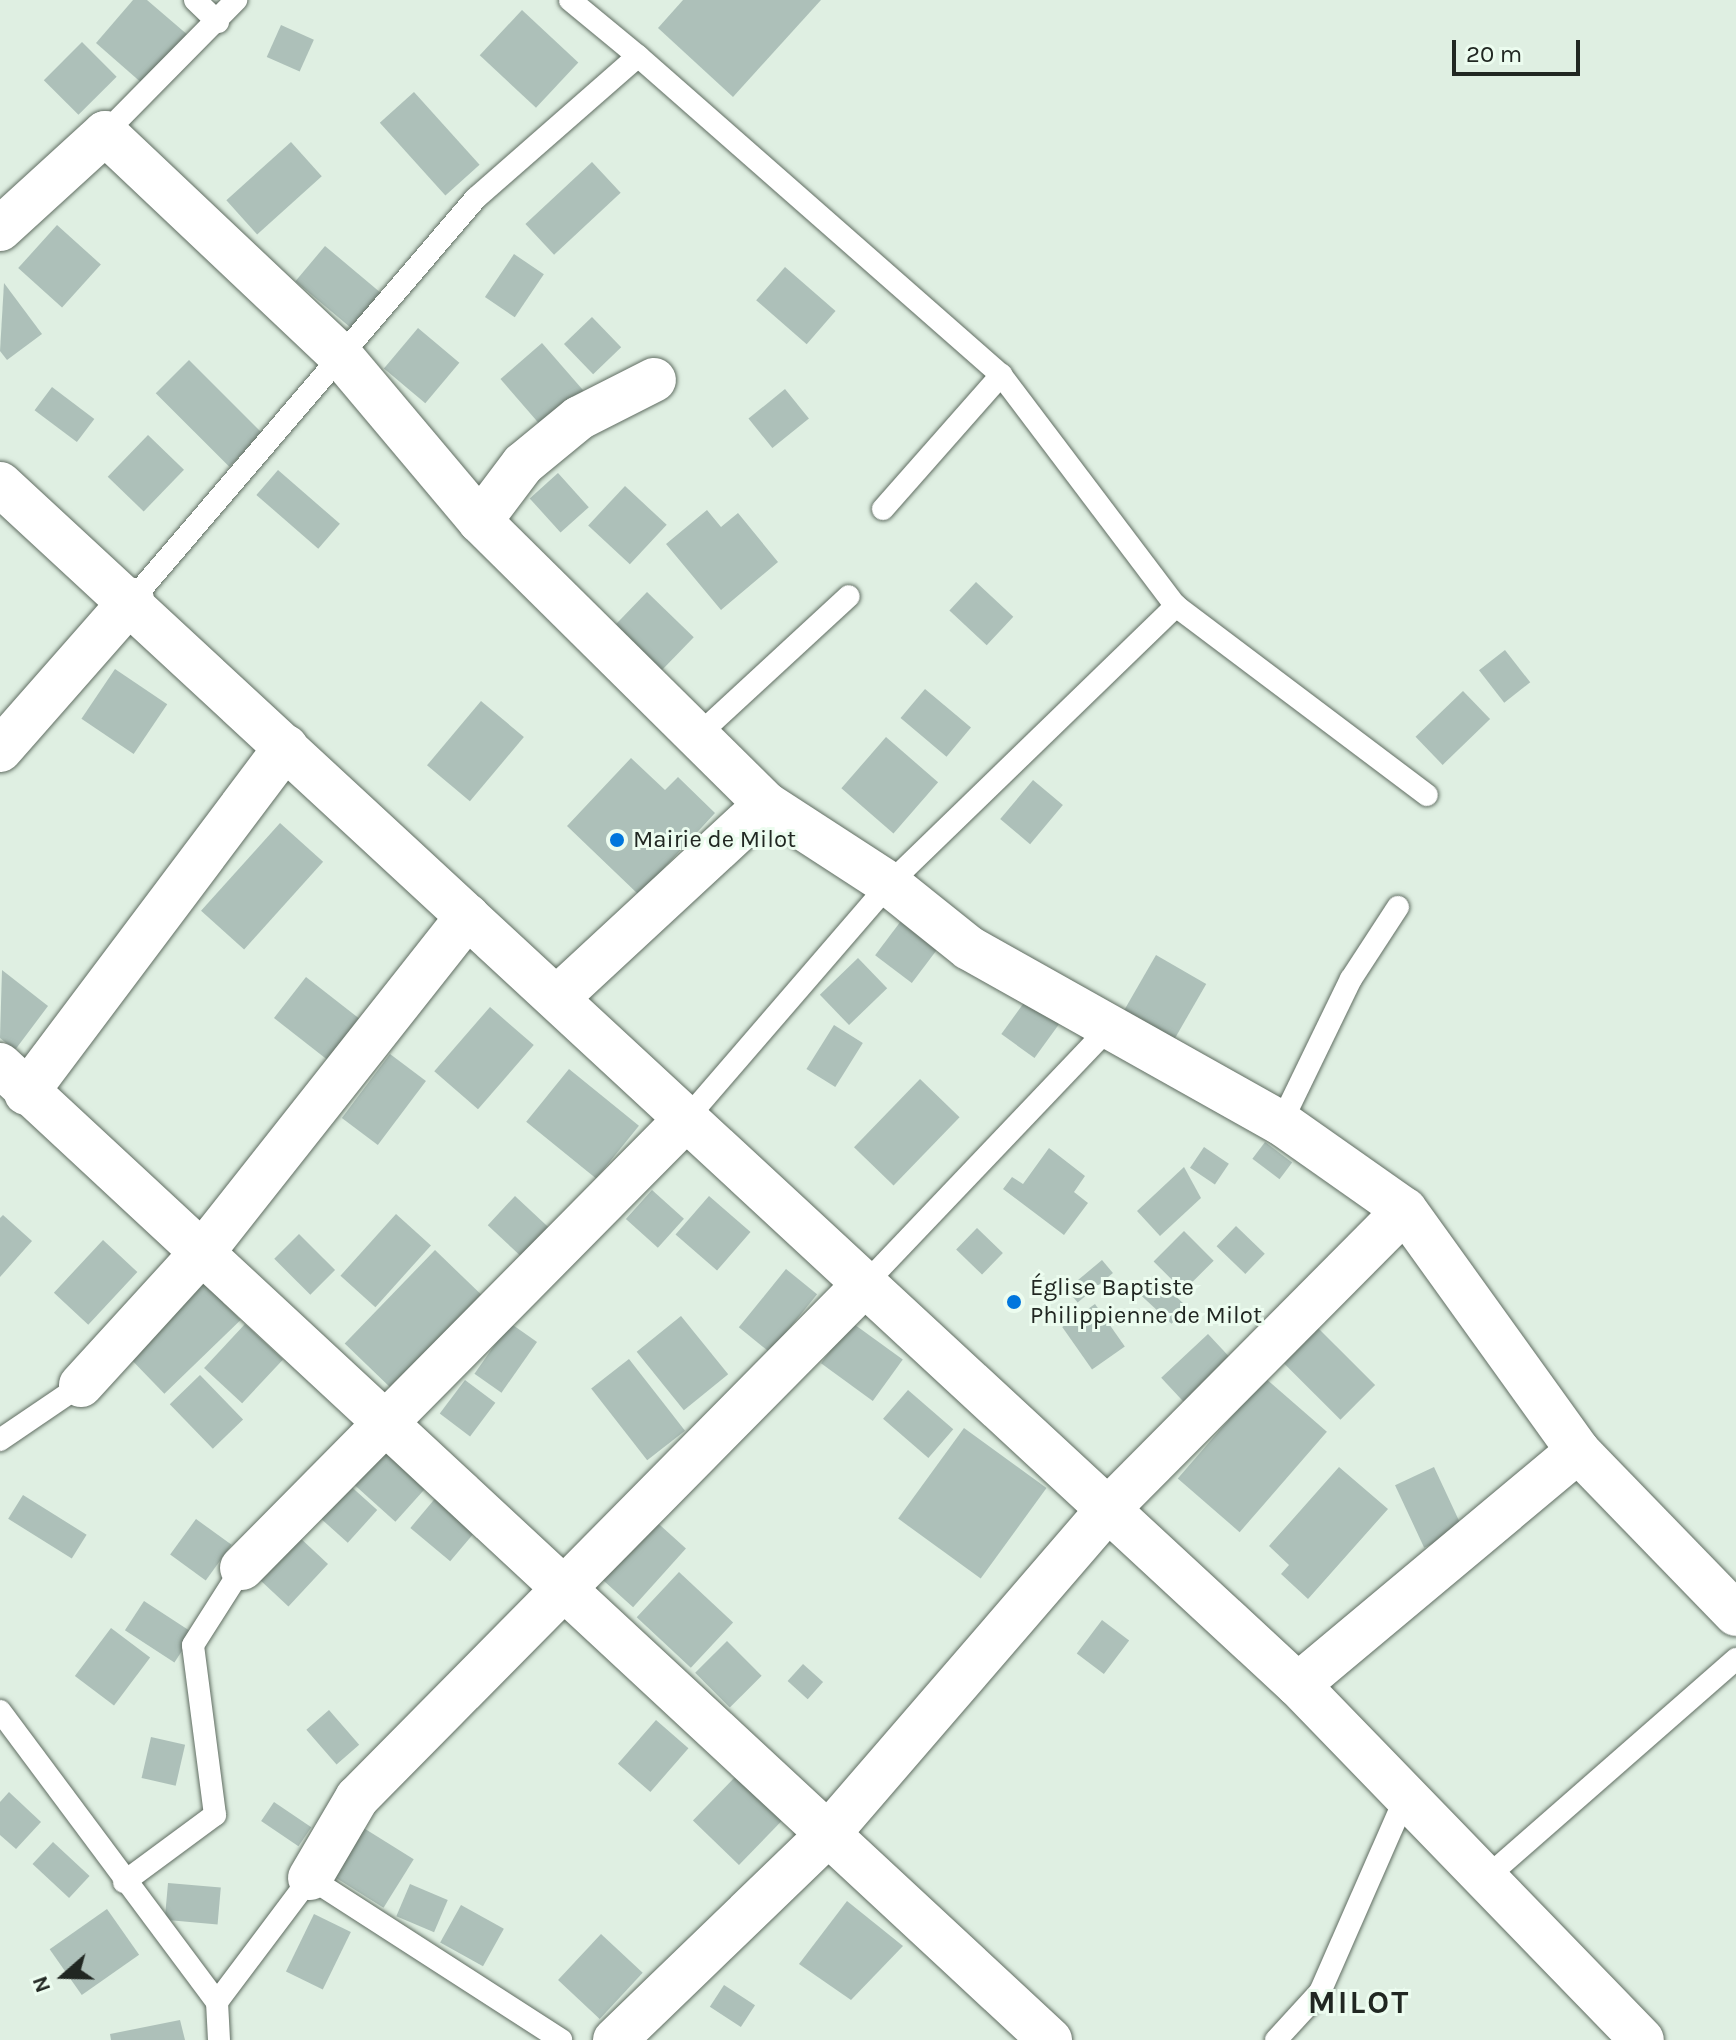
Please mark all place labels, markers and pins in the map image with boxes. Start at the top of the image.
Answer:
place label: Mairie de Milot [633,826,796,854]
marker: Mairie de Milot [608,831,626,849]
place label: Église Baptiste Philippienne de Milot [1030,1274,1262,1330]
marker: Église Baptiste Philippienne de Milot [1005,1293,1023,1311]

